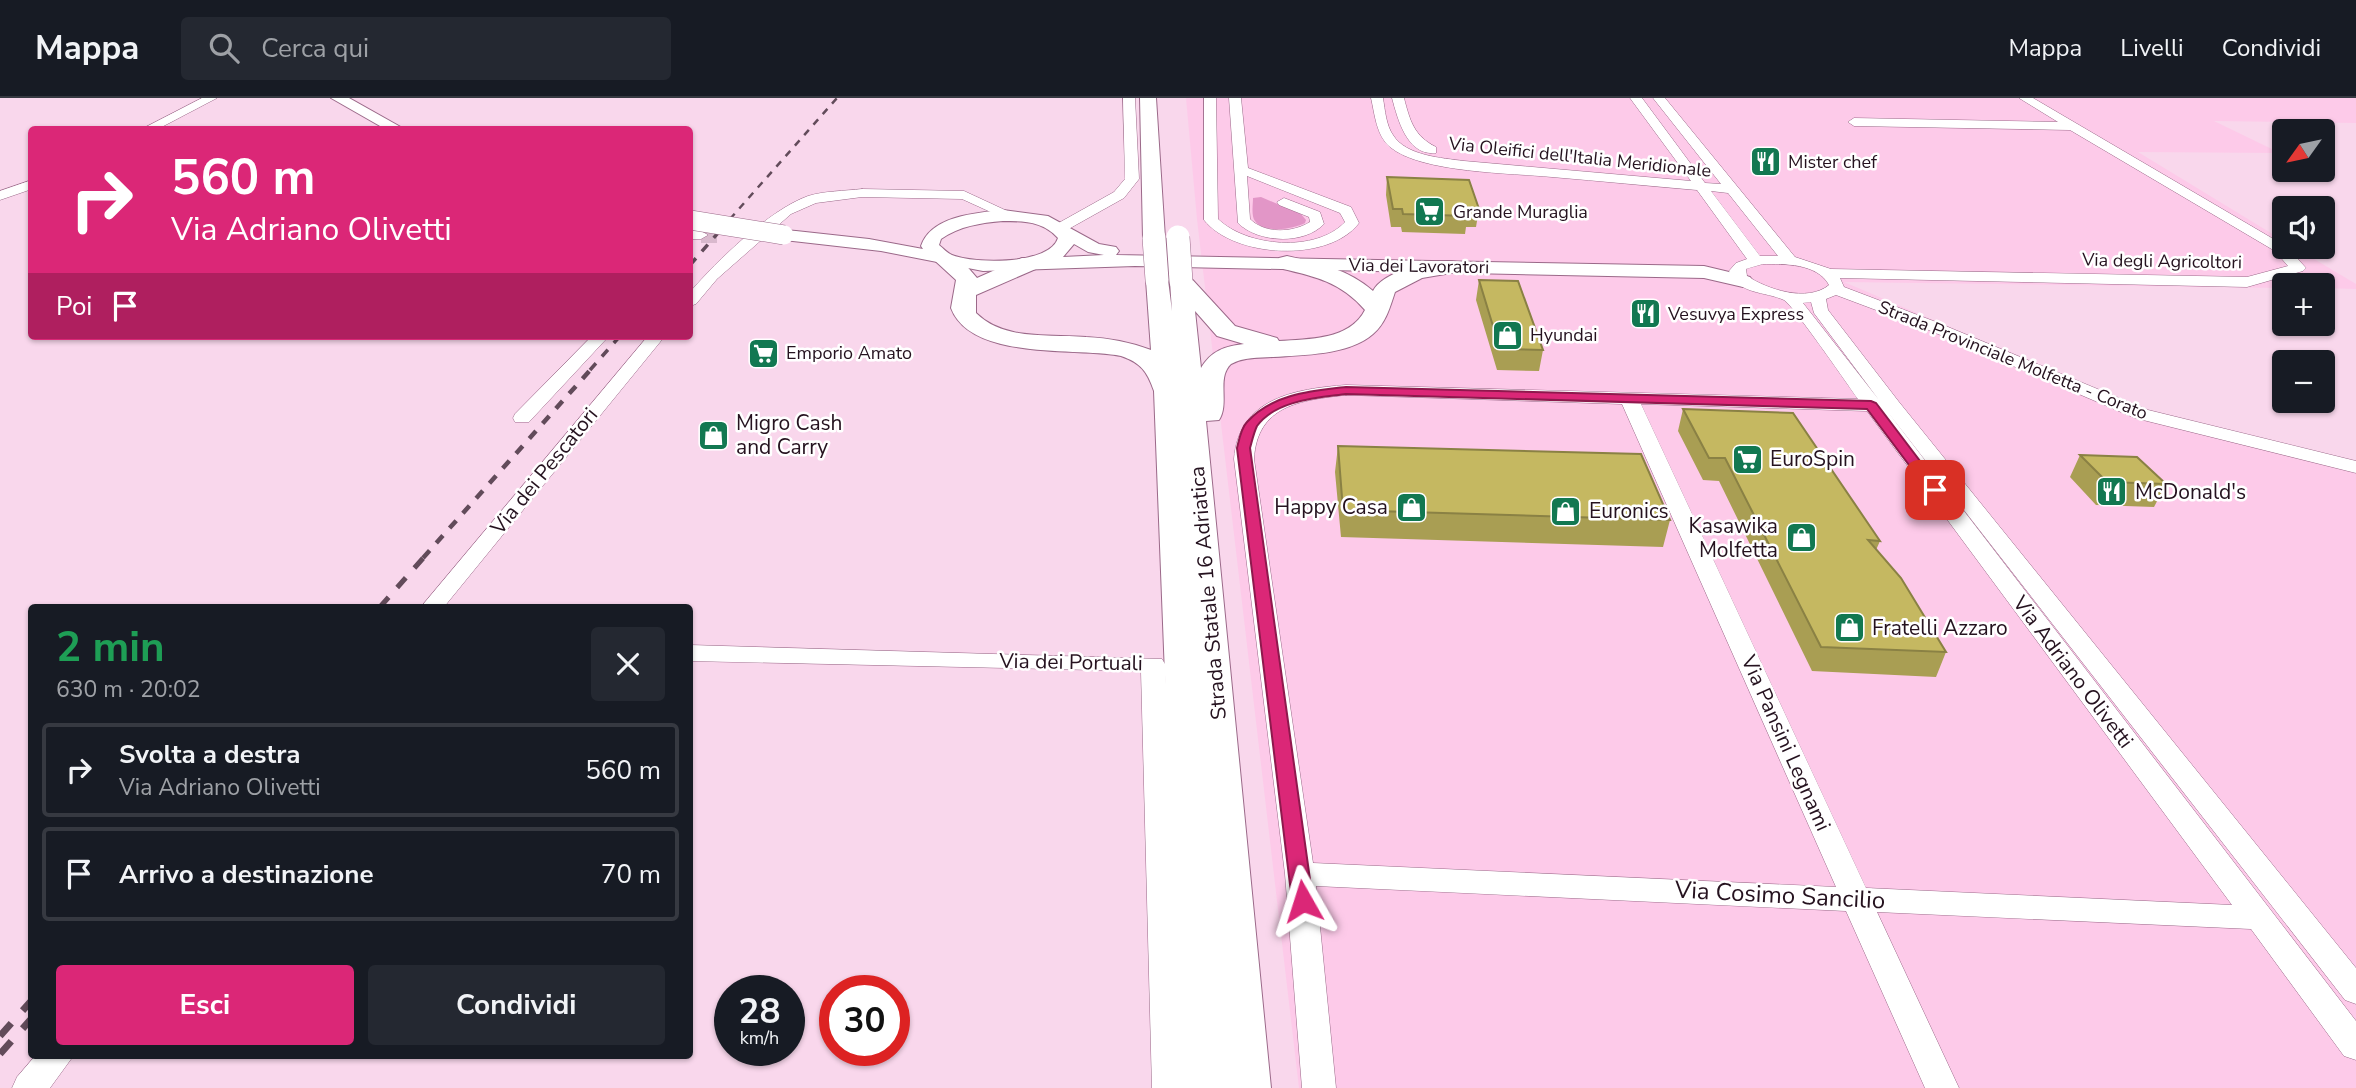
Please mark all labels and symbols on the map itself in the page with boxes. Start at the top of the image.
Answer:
north arrow [2272,119,2334,182]
street label: Via Oleifici dell'Italia Meridionale [1447,131,1712,183]
restaurant icon: Mister chef [1748,145,1782,179]
place label: Mister chef [1788,150,1878,174]
supermarket icon: Grande Muraglia [1413,195,1447,229]
place label: Grande Muraglia [1453,200,1588,224]
street label: Via degli Agricoltori [2081,248,2242,274]
street label: Via dei Lavoratori [1347,253,1490,279]
street label: Strada Provinciale Molfetta - Corato [1875,295,2151,425]
restaurant icon: Vesuvya Express [1628,297,1662,331]
place label: Vesuvya Express [1667,302,1804,326]
shop icon: Hyundai [1490,318,1524,352]
place label: Hyundai [1530,323,1597,347]
supermarket icon: Emporio Amato [746,336,780,370]
place label: Emporio Amato [786,341,912,365]
street label: Via dei Pescatori [483,402,604,541]
place label: Migro Cash and Carry [736,409,843,461]
shop icon: Migro Cash and Carry [696,418,730,452]
supermarket icon: EuroSpin [1730,442,1764,476]
place label: EuroSpin [1770,445,1855,473]
pin [1905,460,1965,520]
street label: Strada Statale 16 Adriatica [1183,465,1233,721]
restaurant icon: McDonald's [2095,475,2129,509]
place label: McDonald's [2135,478,2246,506]
shop icon: Happy Casa [1394,490,1428,524]
place label: Happy Casa [1274,493,1388,521]
shop icon: Euronics [1549,494,1583,528]
place label: Euronics [1589,497,1669,525]
place label: Kasawika Molfetta [1689,512,1778,564]
shop icon: Kasawika Molfetta [1784,521,1818,555]
street label: Via Adriano Olivetti [2006,589,2140,754]
shop icon: Fratelli Azzaro [1832,611,1866,645]
place label: Fratelli Azzaro [1872,614,2008,642]
street label: Via dei Portuali [998,647,1143,677]
street label: Via Pansini Legnami [1734,650,1837,835]
position arrow [1266,864,1340,938]
street label: Via Cosimo Sancilio [1673,873,1886,916]
speed limit sign: 30 [819,975,910,1066]

